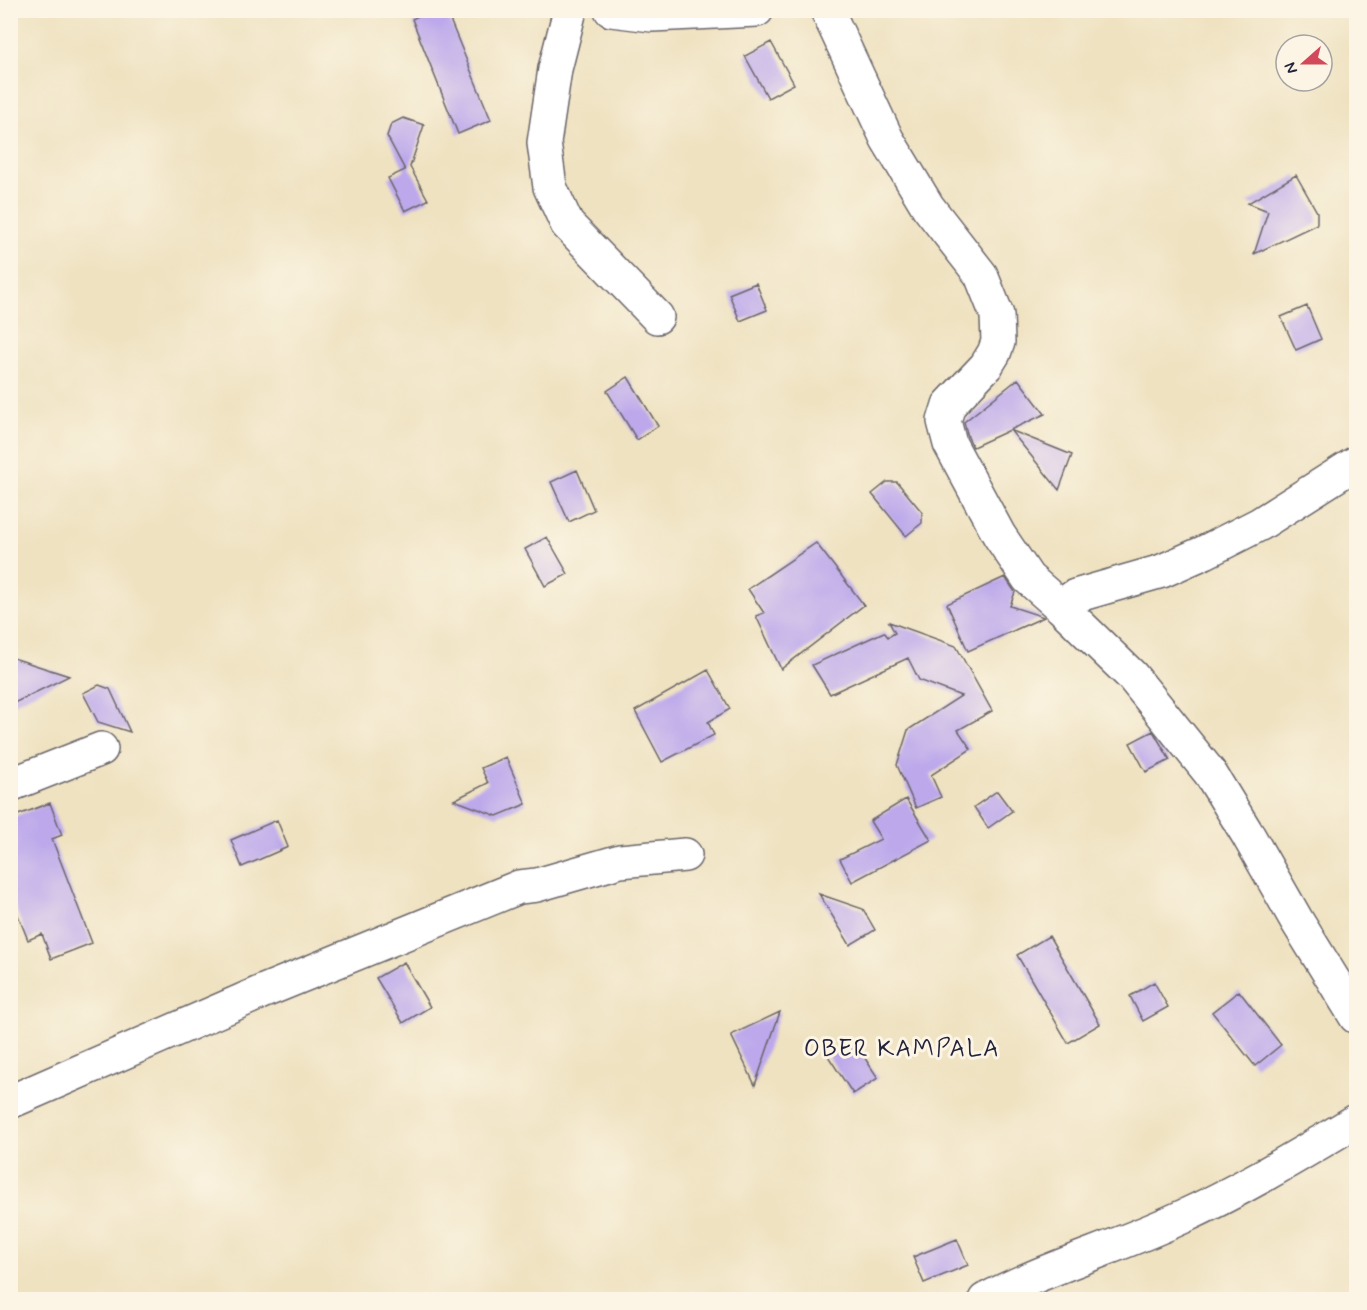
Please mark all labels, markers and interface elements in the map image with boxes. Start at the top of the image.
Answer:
north arrow [1274,33,1334,93]
text: N [1280,59,1303,77]
district label: OBER KAMPALA [804,1034,1000,1065]

